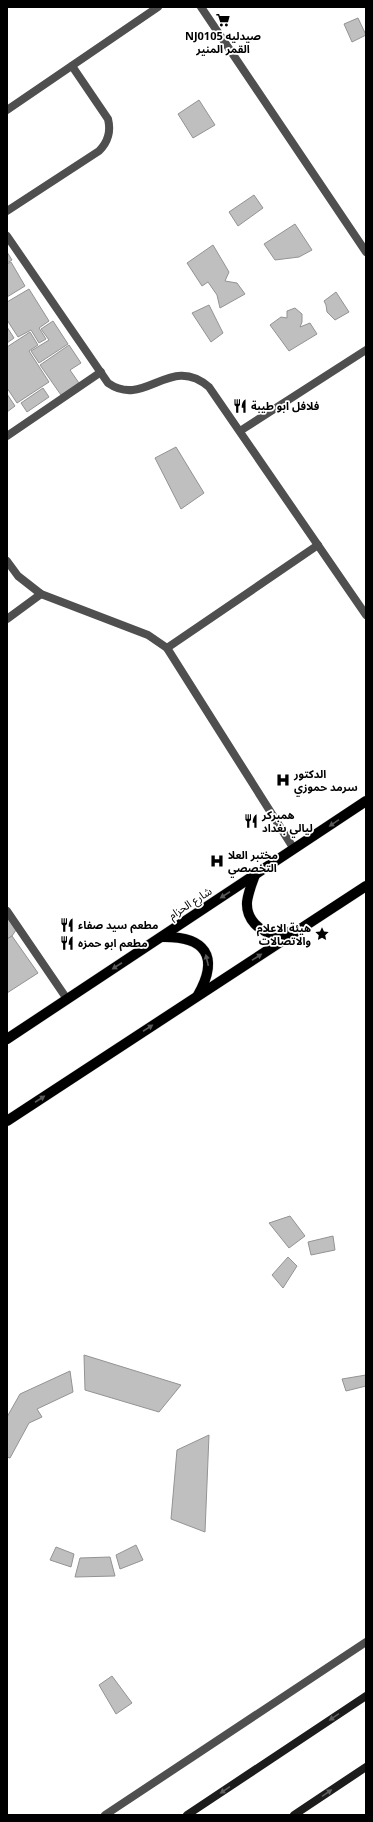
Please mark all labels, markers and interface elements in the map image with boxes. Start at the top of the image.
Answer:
supermarket icon: NJ0105 صيدليه القمر المنير [215,12,231,28]
place label: NJ0105 صيدليه القمر المنير [185,28,261,56]
restaurant icon: فلافل ابو طيبة [232,398,248,414]
place label: فلافل ابو طيبة [251,398,320,413]
place label: الدكتور سرمد حموزي [293,766,358,797]
hospital icon: الدكتور سرمد حموزي [275,772,291,788]
place label: همبركر ليالي بغداد [261,807,313,838]
restaurant icon: همبركر ليالي بغداد [243,813,259,829]
one-way arrow [328,819,339,827]
place label: مختبر العلا التخصصي [228,847,278,878]
hospital icon: مختبر العلا التخصصي [209,853,225,869]
street label: شارع الحزام [165,883,215,923]
one-way arrow [219,891,231,898]
restaurant icon: مطعم سيد صفاء [59,917,75,933]
place label: مطعم سيد صفاء [78,917,158,934]
place label: هيئة الاعلام والاتصالات [257,920,311,948]
place icon: هيئة الاعلام والاتصالات [314,926,330,942]
restaurant icon: مطعم ابو حمزه [59,935,75,951]
place label: مطعم ابو حمزه [78,935,148,952]
one-way arrow [252,953,263,961]
one-way arrow [203,954,209,966]
one-way arrow [112,962,122,970]
one-way arrow [143,1024,154,1032]
one-way arrow [35,1095,45,1103]
one-way arrow [328,1714,339,1721]
one-way arrow [220,1786,231,1793]
one-way arrow [322,1789,332,1797]

